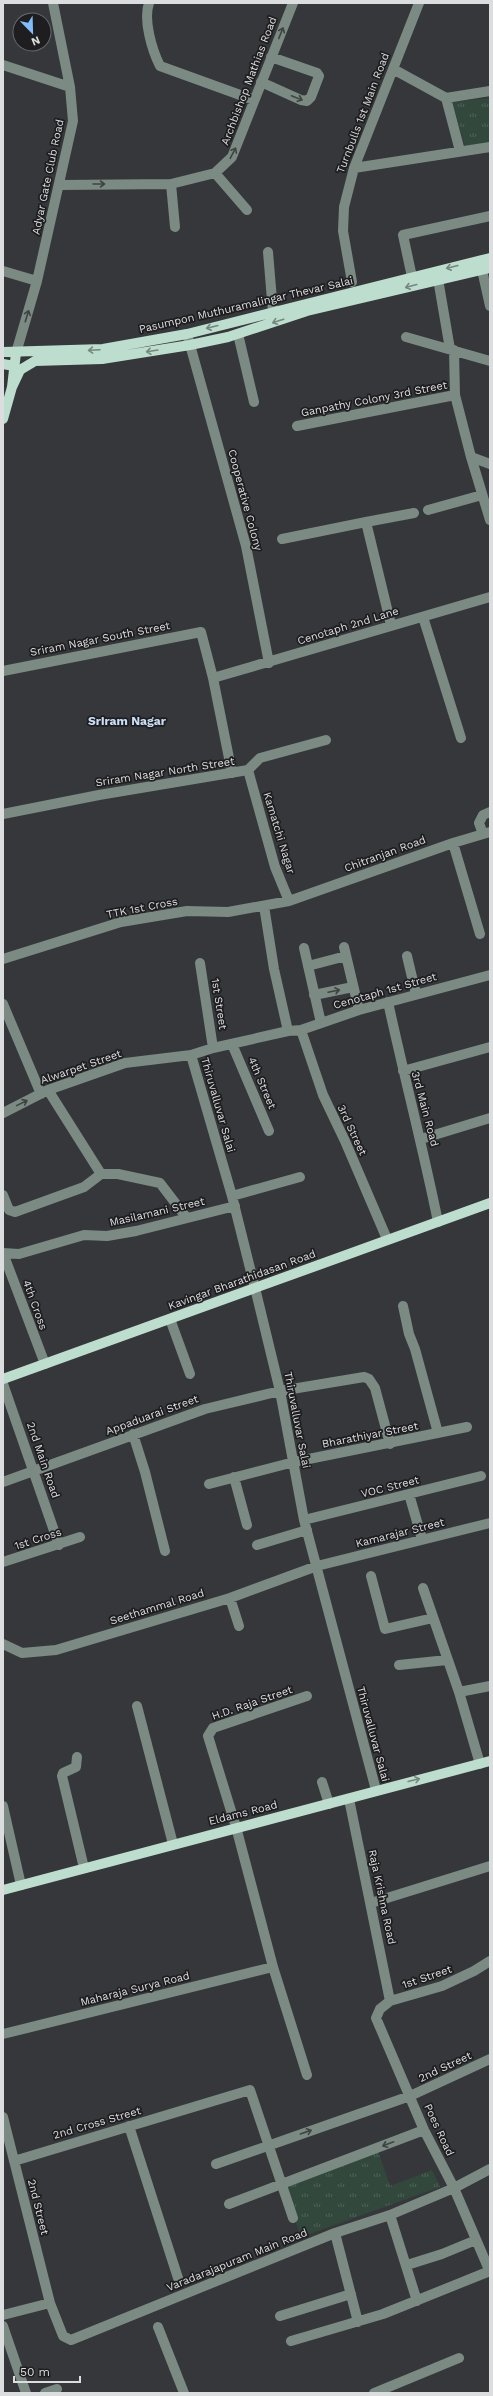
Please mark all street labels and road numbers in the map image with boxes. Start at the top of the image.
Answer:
street label: Archbishop Mathias Road [218,15,280,147]
street label: Turnbulls 1st Main Road [334,51,392,175]
street label: Adyar Gate Club Road [29,118,67,236]
street label: Pasumpon Muthuramalingar Thevar Salai [138,274,354,336]
street label: Ganpathy Colony 3rd Street [300,378,449,420]
street label: Cooperative Colony [225,448,265,552]
street label: Cenotaph 2nd Lane [296,604,400,648]
street label: Sriram Nagar South Street [29,619,171,659]
street label: Sriram Nagar North Street [95,755,236,789]
street label: Kamatchi Nagar [260,791,298,876]
street label: Chitranjan Road [342,833,428,875]
street label: TTK 1st Cross [105,895,179,921]
street label: Cenotaph 1st Street [332,970,439,1012]
street label: 1st Street [209,978,230,1031]
street label: Alwarpet Street [39,1047,124,1087]
street label: 4th Street [245,1055,279,1111]
street label: Thiruvalluvar Salai [198,1056,238,1154]
street label: 3rd Main Road [409,1070,441,1148]
street label: 3rd Street [335,1103,370,1158]
street label: Masilamani Street [108,1195,206,1229]
street label: Kavingar Bharathidasan Road [166,1247,318,1313]
street label: 4th Cross [20,1278,50,1332]
street label: Thiruvalluvar Salai [281,1371,313,1470]
street label: Appaduarai Street [104,1392,200,1438]
street label: Bharathiyar Street [321,1419,420,1451]
street label: 2nd Main Road [24,1420,62,1500]
street label: VOC Street [360,1473,421,1501]
street label: Kamarajar Street [354,1516,446,1550]
street label: 1st Cross [13,1525,63,1553]
street label: Seethammal Road [108,1586,206,1628]
street label: H.D. Raja Street [210,1683,294,1723]
street label: Thiruvalluvar Salai [354,1685,392,1783]
street label: Eldams Road [207,1798,279,1828]
street label: Raja Krishna Road [366,1848,398,1946]
street label: 1st Street [401,1962,454,1992]
street label: Maharaja Surya Road [79,1969,191,2009]
street label: 2nd Street [416,2049,474,2085]
street label: Poes Road [421,2102,457,2158]
street label: 2nd Cross Street [52,2104,143,2142]
street label: 2nd Street [25,2178,51,2237]
street label: Varadarajapuram Main Road [165,2226,309,2294]

